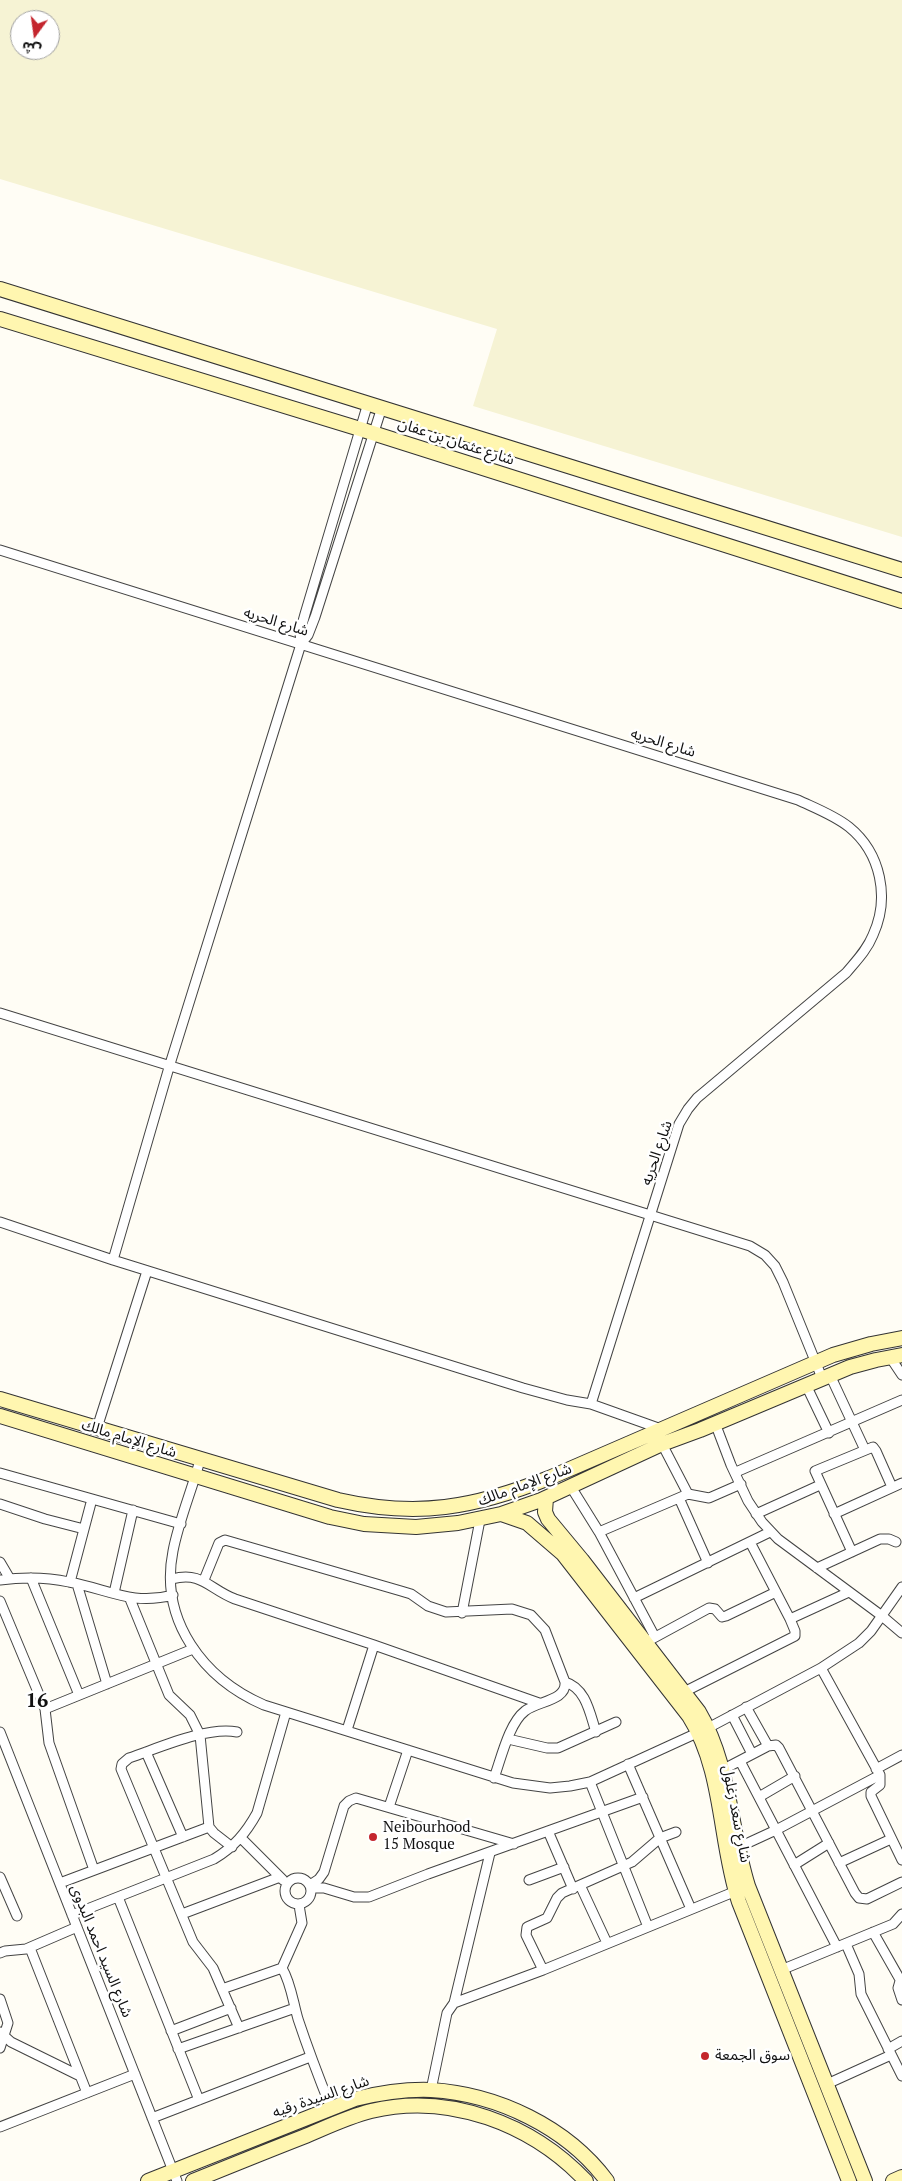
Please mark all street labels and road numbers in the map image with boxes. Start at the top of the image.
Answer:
street label: شارع عثمان بن عفان [396,415,516,469]
street label: شارع الحريه [241,604,311,640]
street label: شارع الحريه [628,725,698,761]
street label: شارع الحريه [638,1118,676,1188]
street label: شارع الإمام مالك [79,1416,179,1462]
street label: شارع الإمام مالك [476,1460,574,1510]
street label: شارع سعد زغلول [718,1764,754,1864]
street label: شارع السيد احمد البدوى [66,1882,136,2020]
street label: شارع السيدة رقيه [270,2072,372,2122]

